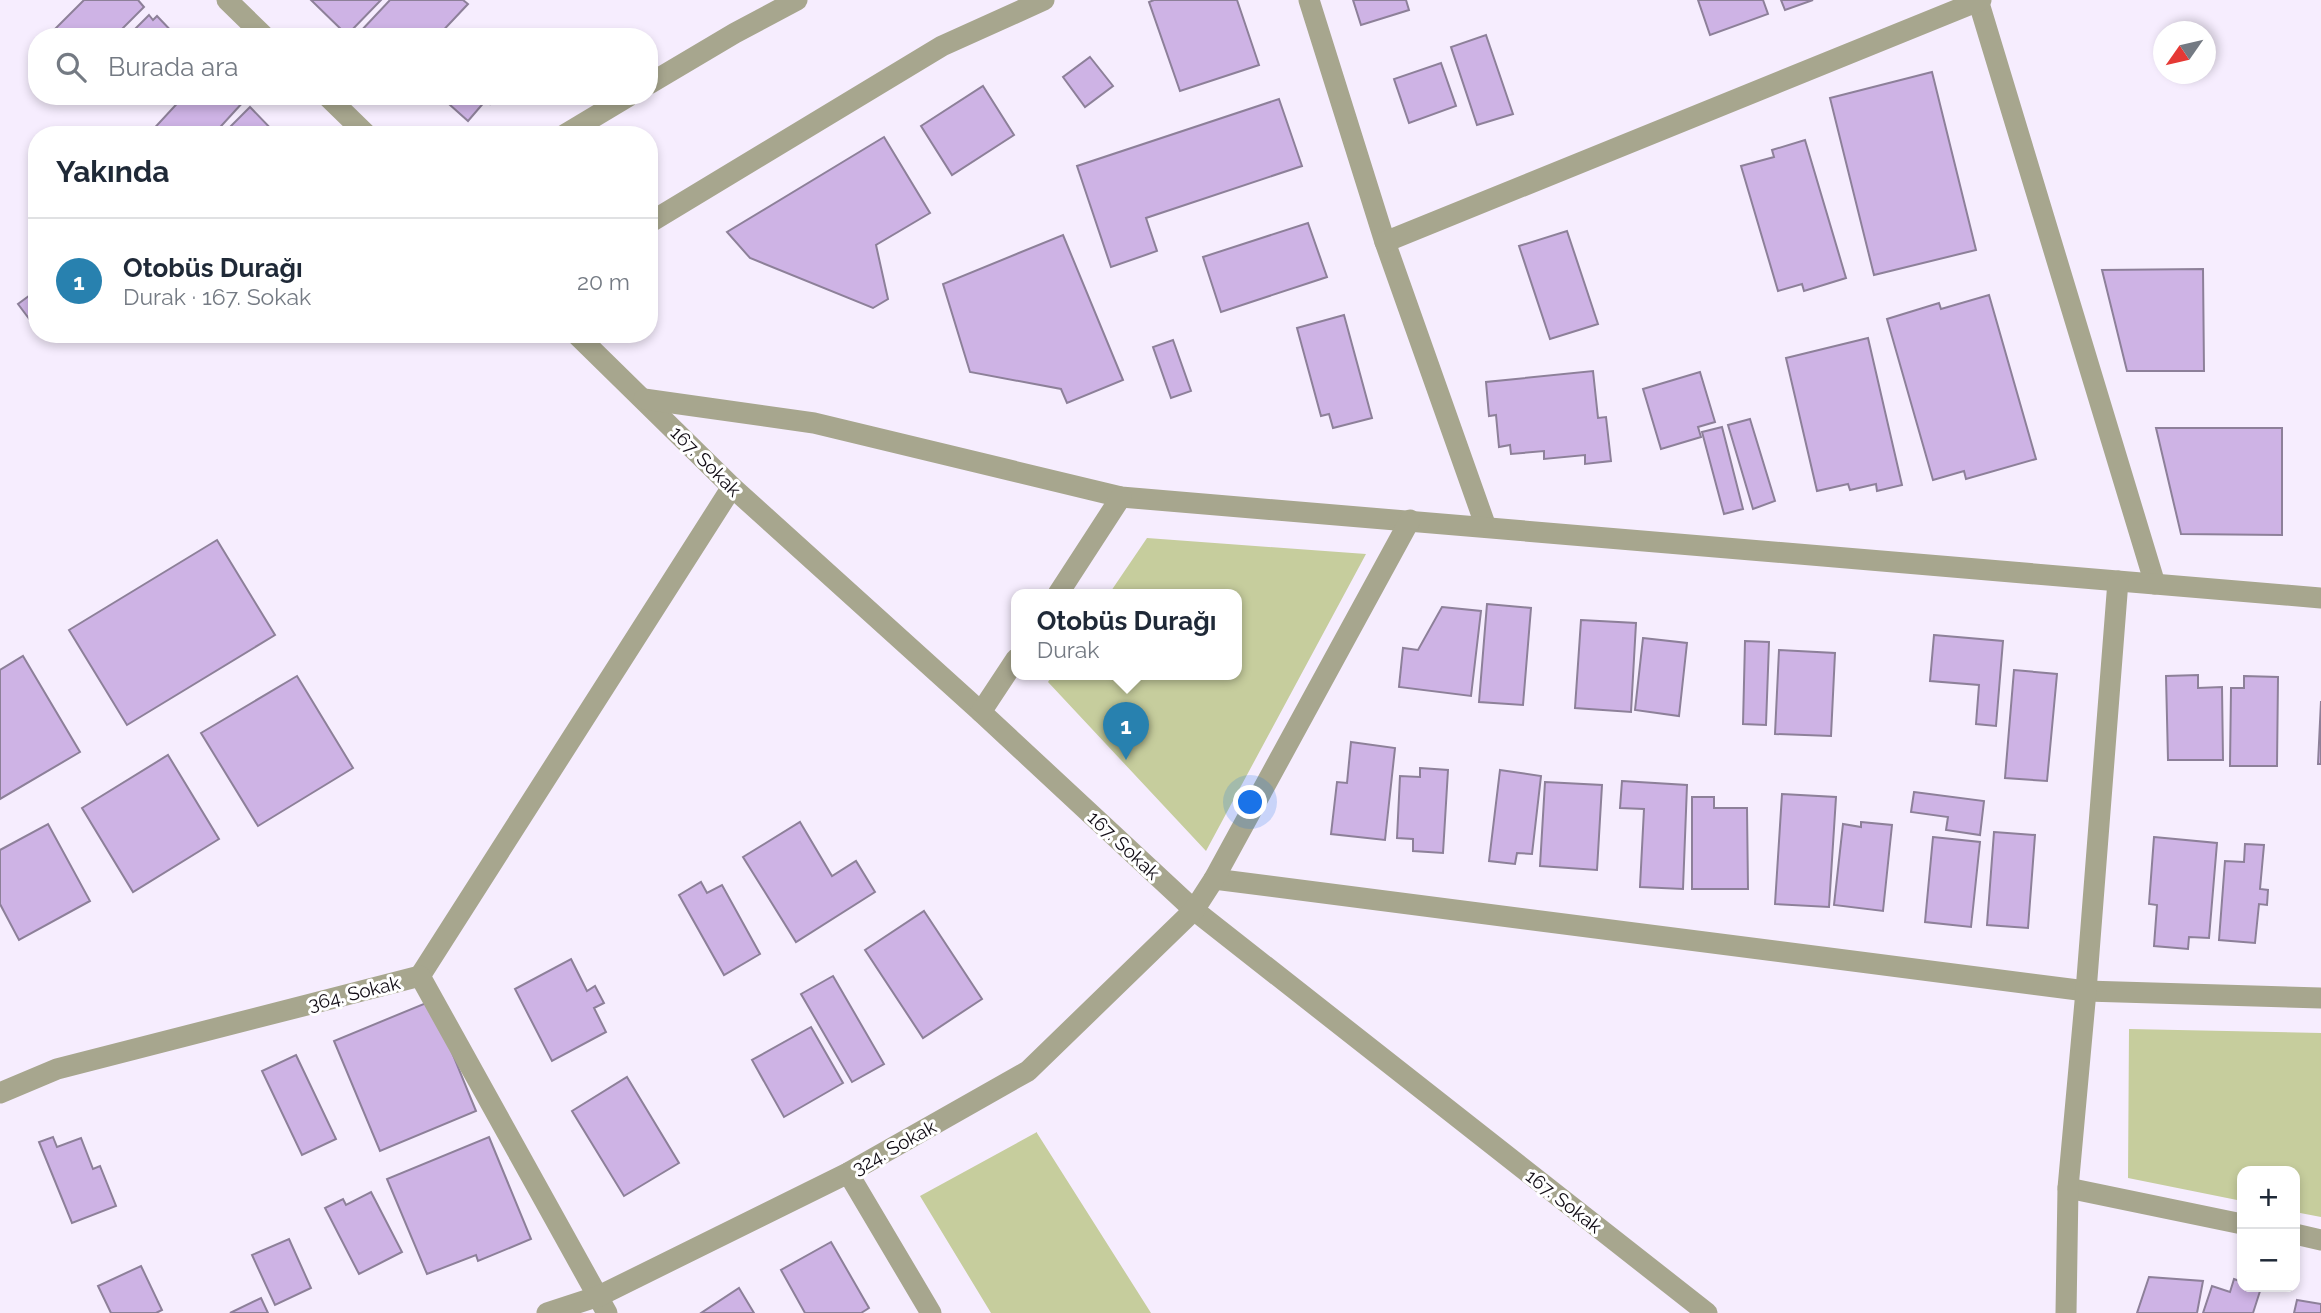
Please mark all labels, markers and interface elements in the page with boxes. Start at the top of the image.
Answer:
north arrow [2153,21,2216,84]
search box [28,28,658,105]
icon: search [52,48,90,86]
text: Burada ara [108,52,238,82]
text: Yakında [56,154,169,189]
text: Otobüs Durağı [123,253,303,283]
text: 1 [73,268,85,295]
text: 20 m [577,268,630,295]
text: Durak · 167. Sokak [123,283,311,310]
street label: 167. Sokak [666,421,746,501]
popup [1011,589,1242,680]
text: Otobüs Durağı [1037,606,1216,636]
text: Durak [1037,636,1100,663]
pin: 1 [1103,702,1149,760]
your location [1233,785,1267,819]
street label: 167. Sokak [1083,806,1165,884]
street label: 364. Sokak [306,971,402,1015]
street label: 324. Sokak [848,1115,940,1179]
street label: 167. Sokak [1522,1165,1606,1237]
map controls [2237,1166,2300,1292]
button: + [2237,1166,2300,1229]
button: − [2237,1229,2300,1292]

